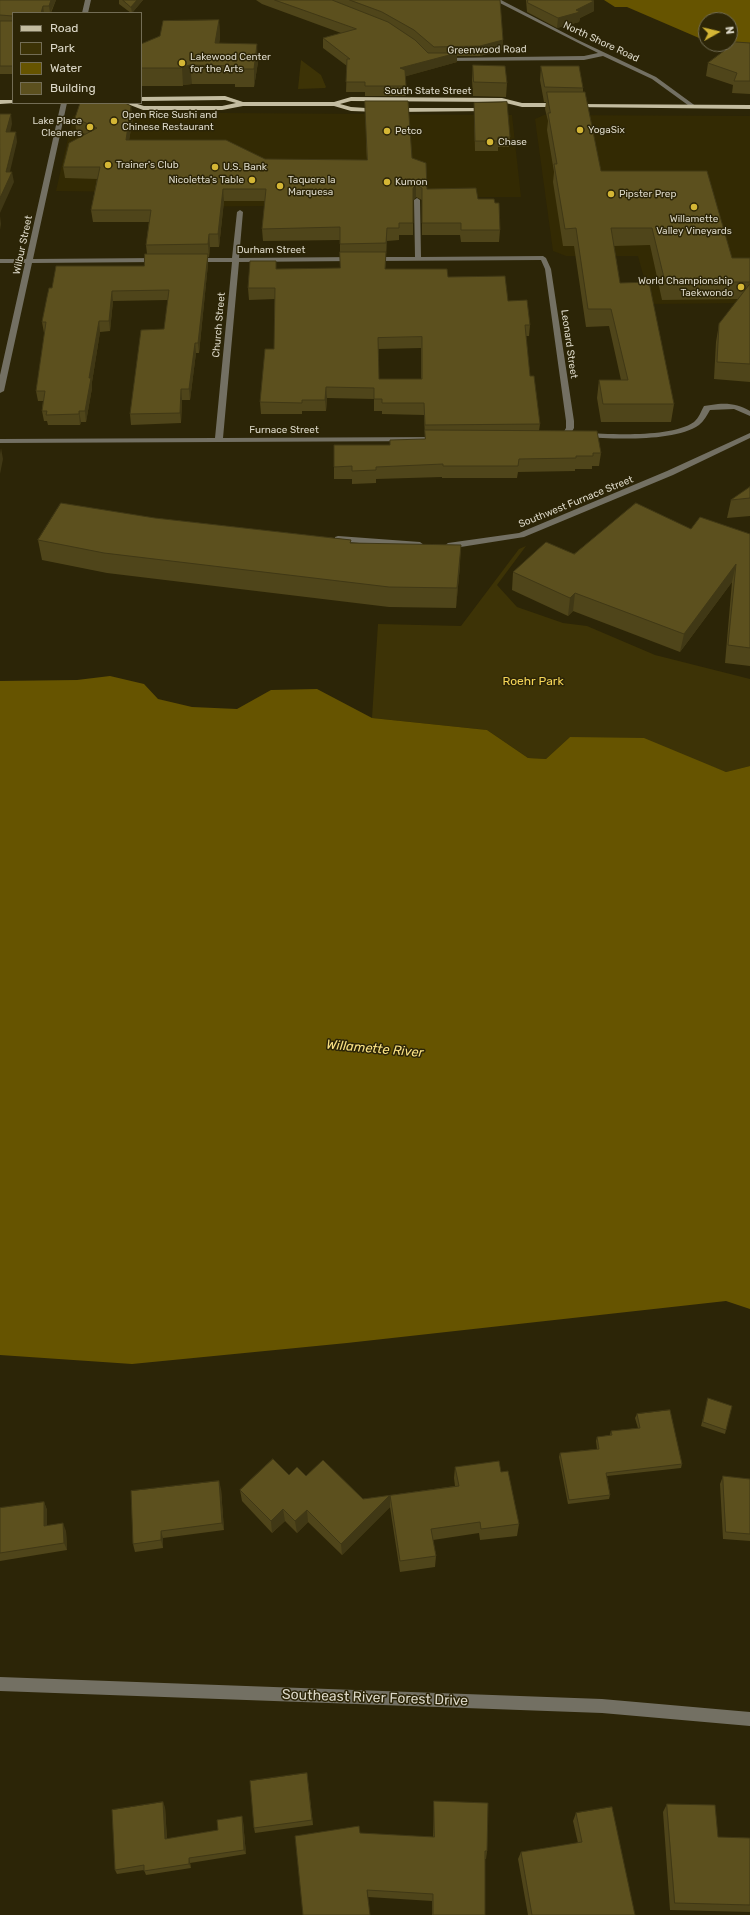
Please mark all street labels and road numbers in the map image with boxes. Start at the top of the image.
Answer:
street label: North Shore Road [561,19,641,65]
street label: Greenwood Road [447,43,527,57]
street label: South State Street [385,85,471,97]
street label: Wilbur Street [11,214,35,276]
street label: Durham Street [237,244,305,256]
street label: Church Street [210,292,228,358]
street label: Leonard Street [558,309,580,379]
street label: Furnace Street [249,424,319,436]
street label: Southwest Furnace Street [517,473,635,531]
street label: Southeast River Forest Drive [282,1686,468,1710]

